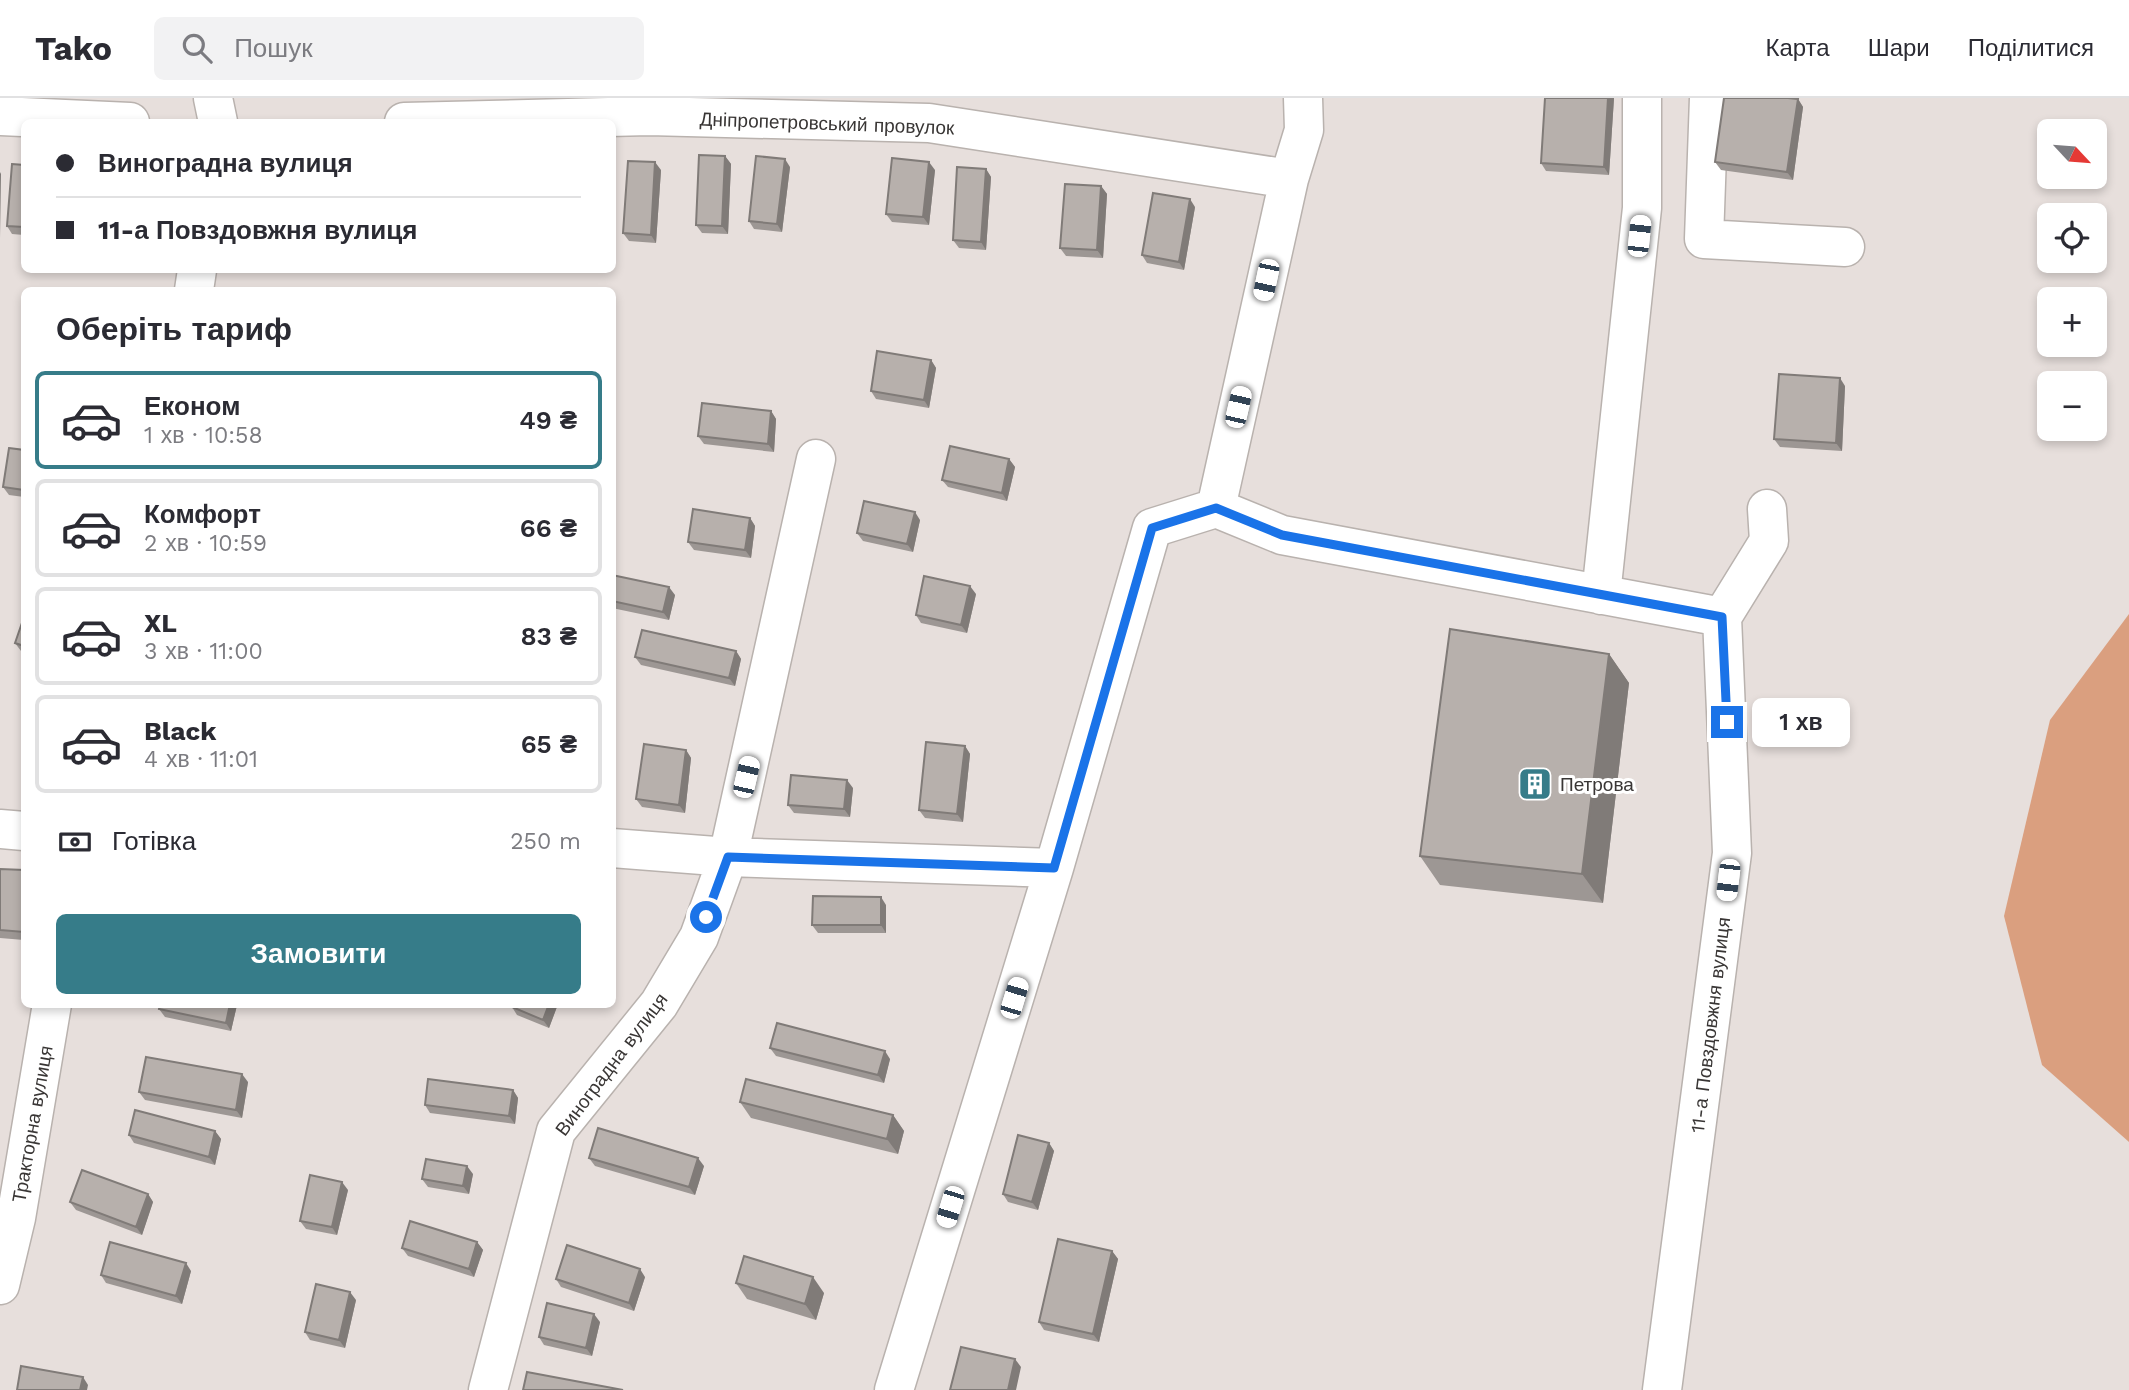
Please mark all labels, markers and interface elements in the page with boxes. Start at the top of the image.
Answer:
search box [154,17,644,80]
text: Tako [35,29,112,68]
icon: search [178,29,216,67]
text: Пошук [234,33,313,63]
text: Карта [1765,34,1830,62]
text: Шари [1868,34,1930,62]
text: Поділитися [1968,34,2094,62]
street label: Дніпропетровський провулок [699,108,955,139]
north arrow [2037,119,2107,189]
map controls [2037,119,2107,441]
text: Виноградна вулиця [98,148,353,178]
button: locate [2037,203,2107,273]
car [1627,214,1652,258]
text: 11-а Повздовжня вулиця [98,215,417,245]
car [1252,257,1281,303]
button: + [2037,287,2107,357]
text: Оберіть тариф [56,310,292,348]
button: − [2037,371,2107,441]
car [1224,384,1253,430]
icon: car [60,389,123,452]
text: Економ [144,391,240,421]
text: 49 ₴ [519,405,577,435]
text: 1 хв · 10:58 [144,422,263,449]
icon: car [60,497,123,560]
text: Комфорт [144,499,261,529]
text: 66 ₴ [520,513,577,543]
text: 2 хв · 10:59 [144,530,267,557]
icon: car [60,605,123,668]
text: XL [144,608,177,638]
text: 83 ₴ [521,621,577,651]
text: 3 хв · 11:00 [144,638,263,665]
callout: 1 хв [1752,698,1850,746]
route end [1711,706,1743,738]
text: 1 хв [1779,709,1823,736]
icon: car [60,713,123,776]
text: Black [144,716,216,746]
text: 65 ₴ [521,729,577,759]
text: 4 хв · 11:01 [144,746,258,773]
car [732,754,761,800]
building icon: Петрова [1516,765,1554,803]
place label: Петрова [1560,773,1634,796]
icon: cash [56,823,94,861]
text: Готівка [112,826,196,856]
text: 250 m [510,828,581,855]
car [1716,858,1741,902]
route start [690,901,722,933]
button: Замовити [56,914,581,994]
street label: 11-а Повздовжня вулиця [1686,916,1735,1134]
car [998,975,1031,1021]
street label: Виноградна вулиця [550,988,673,1140]
street label: Тракторна вулиця [7,1044,58,1204]
car [934,1184,967,1230]

